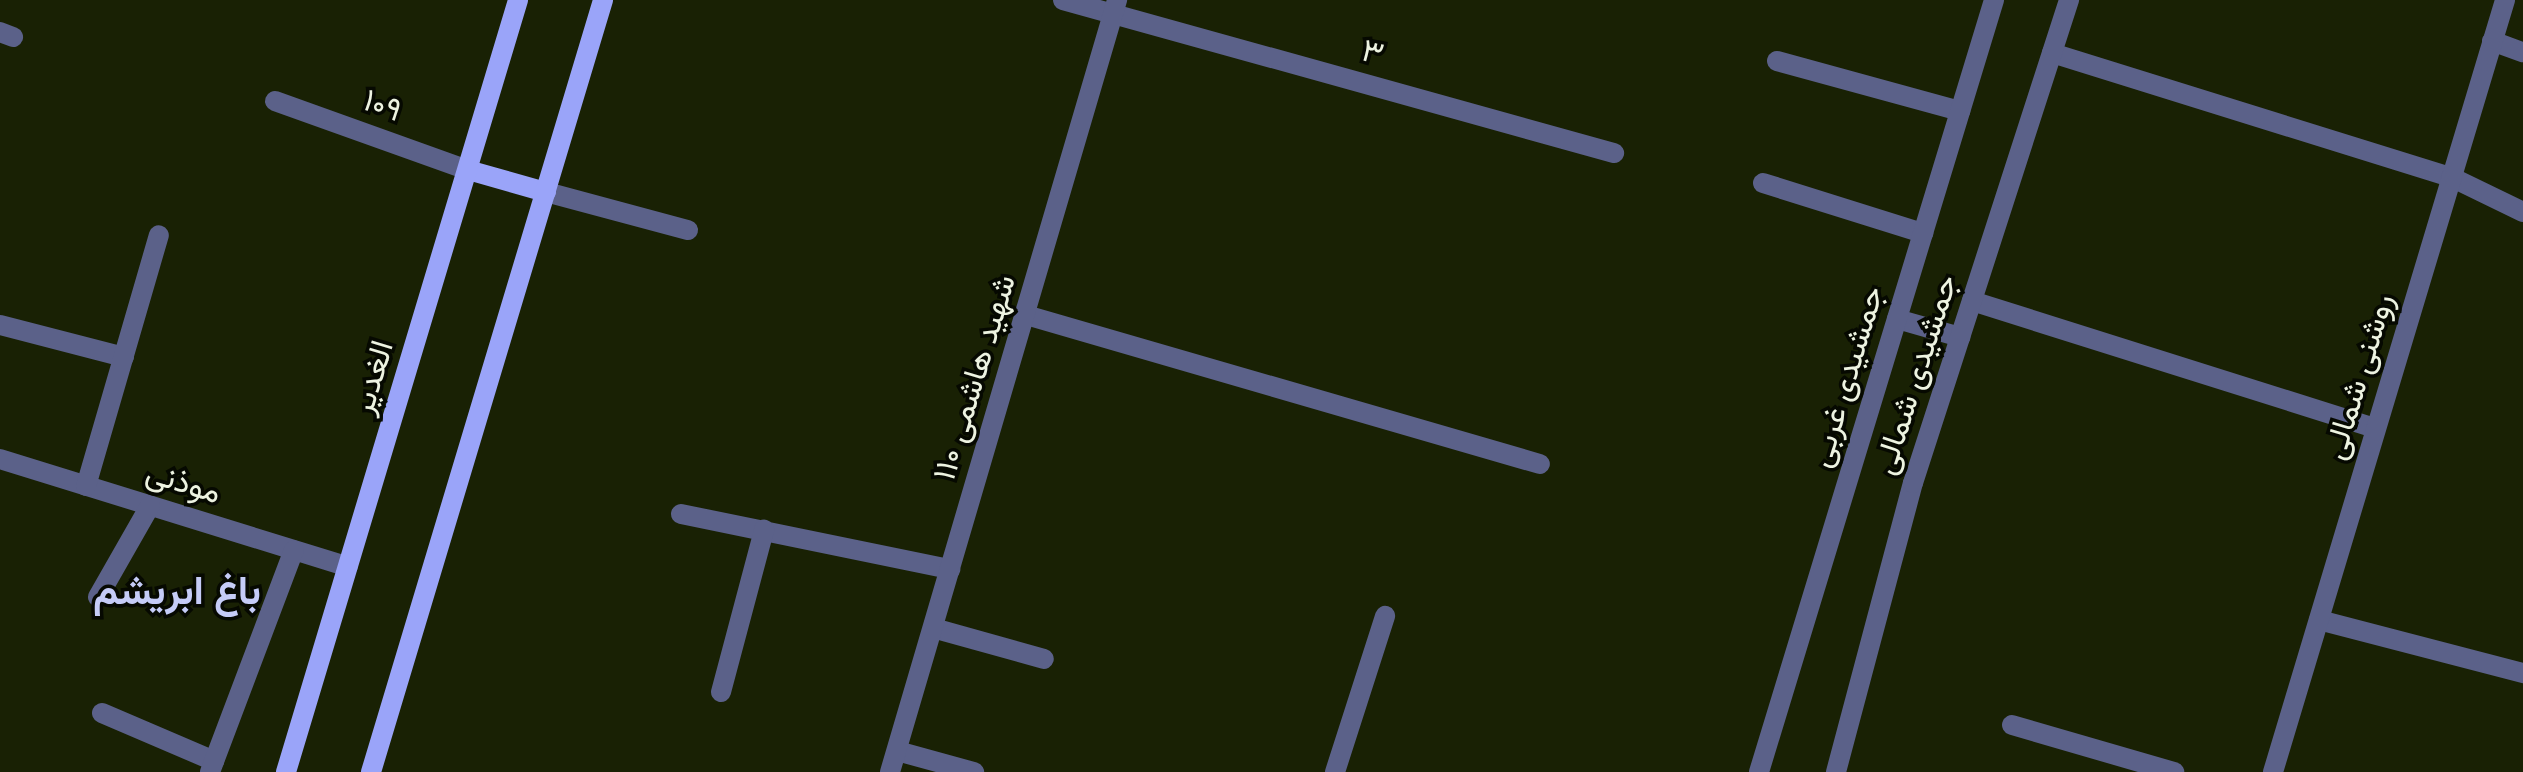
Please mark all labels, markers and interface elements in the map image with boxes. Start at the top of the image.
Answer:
street label: ۳ [1357,33,1387,75]
street label: ۱۰۹ [358,82,406,132]
street label: شهید هاشمی ۱۱۰ [926,270,1026,486]
street label: جمشیدی شمالی [1867,270,1967,480]
street label: جمشیدی غربی [1802,282,1894,472]
street label: روشنی شمالی [2317,289,2403,465]
street label: الغدیر [345,336,403,420]
street label: موذنی [141,454,225,514]
district label: باغ ابریشم [93,569,261,617]

